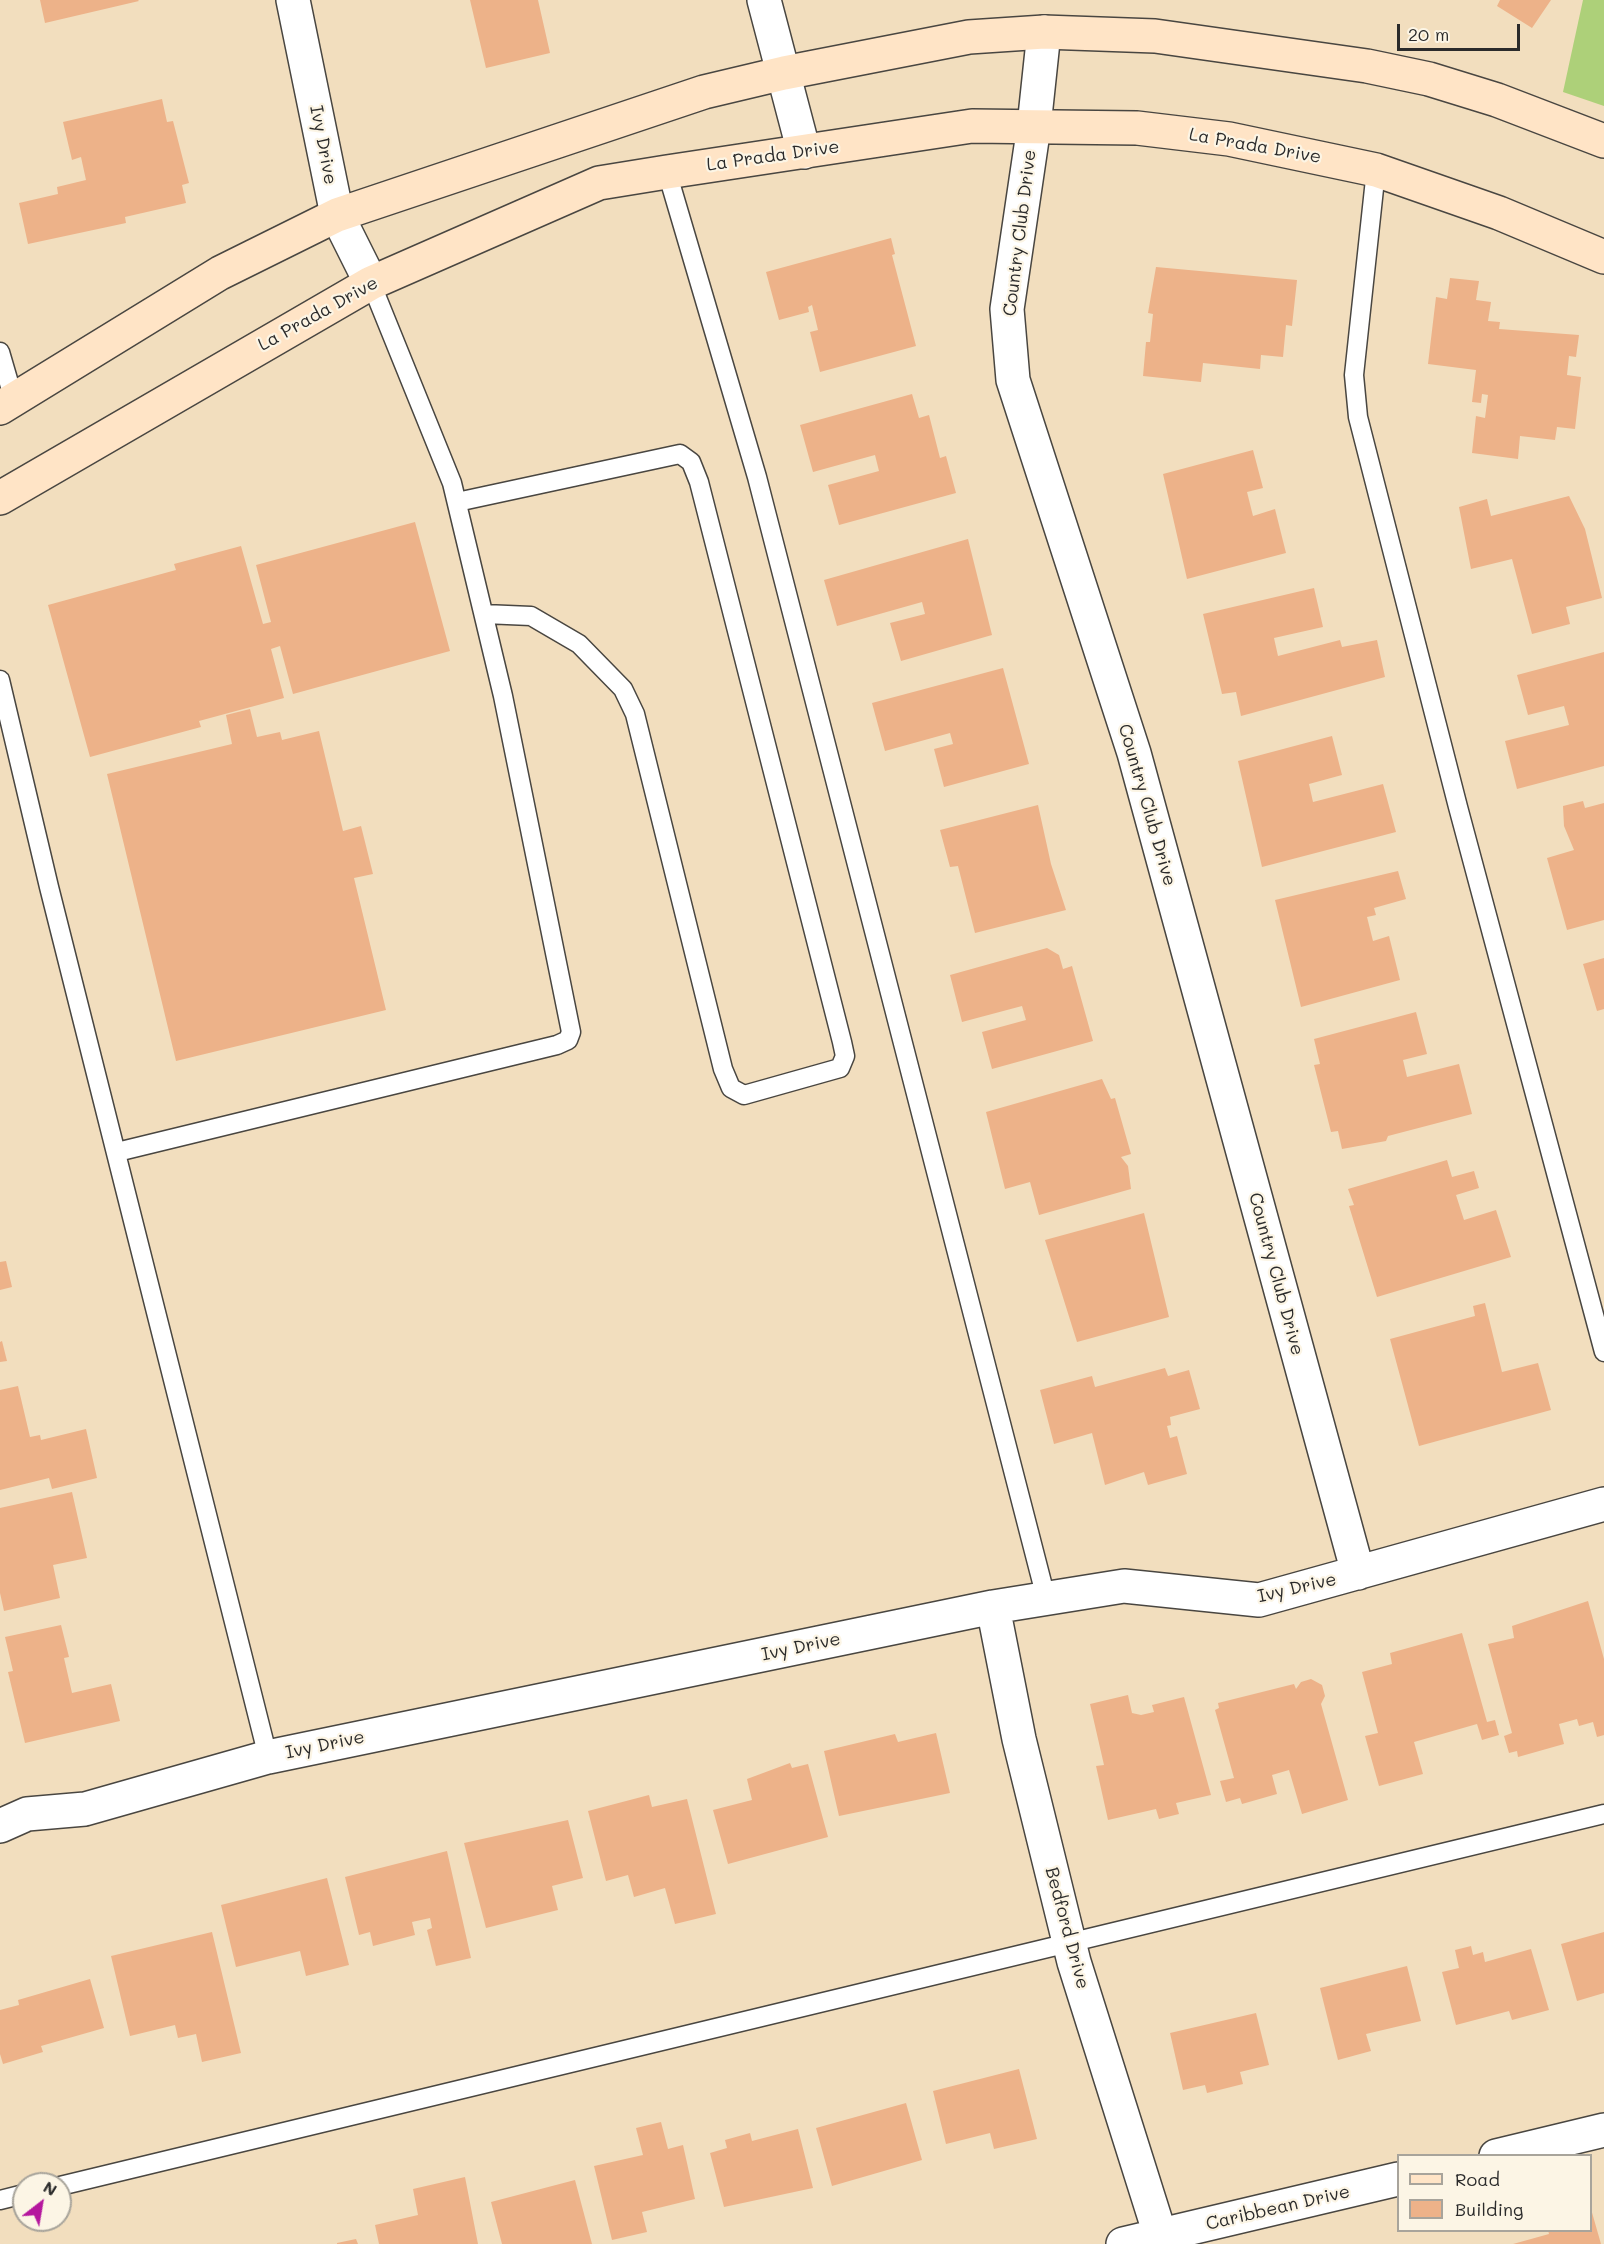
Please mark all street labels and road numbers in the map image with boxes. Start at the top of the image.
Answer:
street label: Ivy Drive [305,104,341,186]
street label: La Prada Drive [1187,124,1323,168]
street label: La Prada Drive [705,136,841,176]
street label: Country Club Drive [999,149,1041,317]
street label: La Prada Drive [254,272,382,356]
street label: Country Club Drive [1114,722,1180,888]
street label: Country Club Drive [1244,1190,1308,1358]
street label: Ivy Drive [1256,1568,1338,1608]
street label: Ivy Drive [760,1628,842,1666]
street label: Ivy Drive [284,1726,366,1764]
street label: Bedford Drive [1040,1865,1094,1991]
street label: Caribbean Drive [1204,2181,1352,2235]

